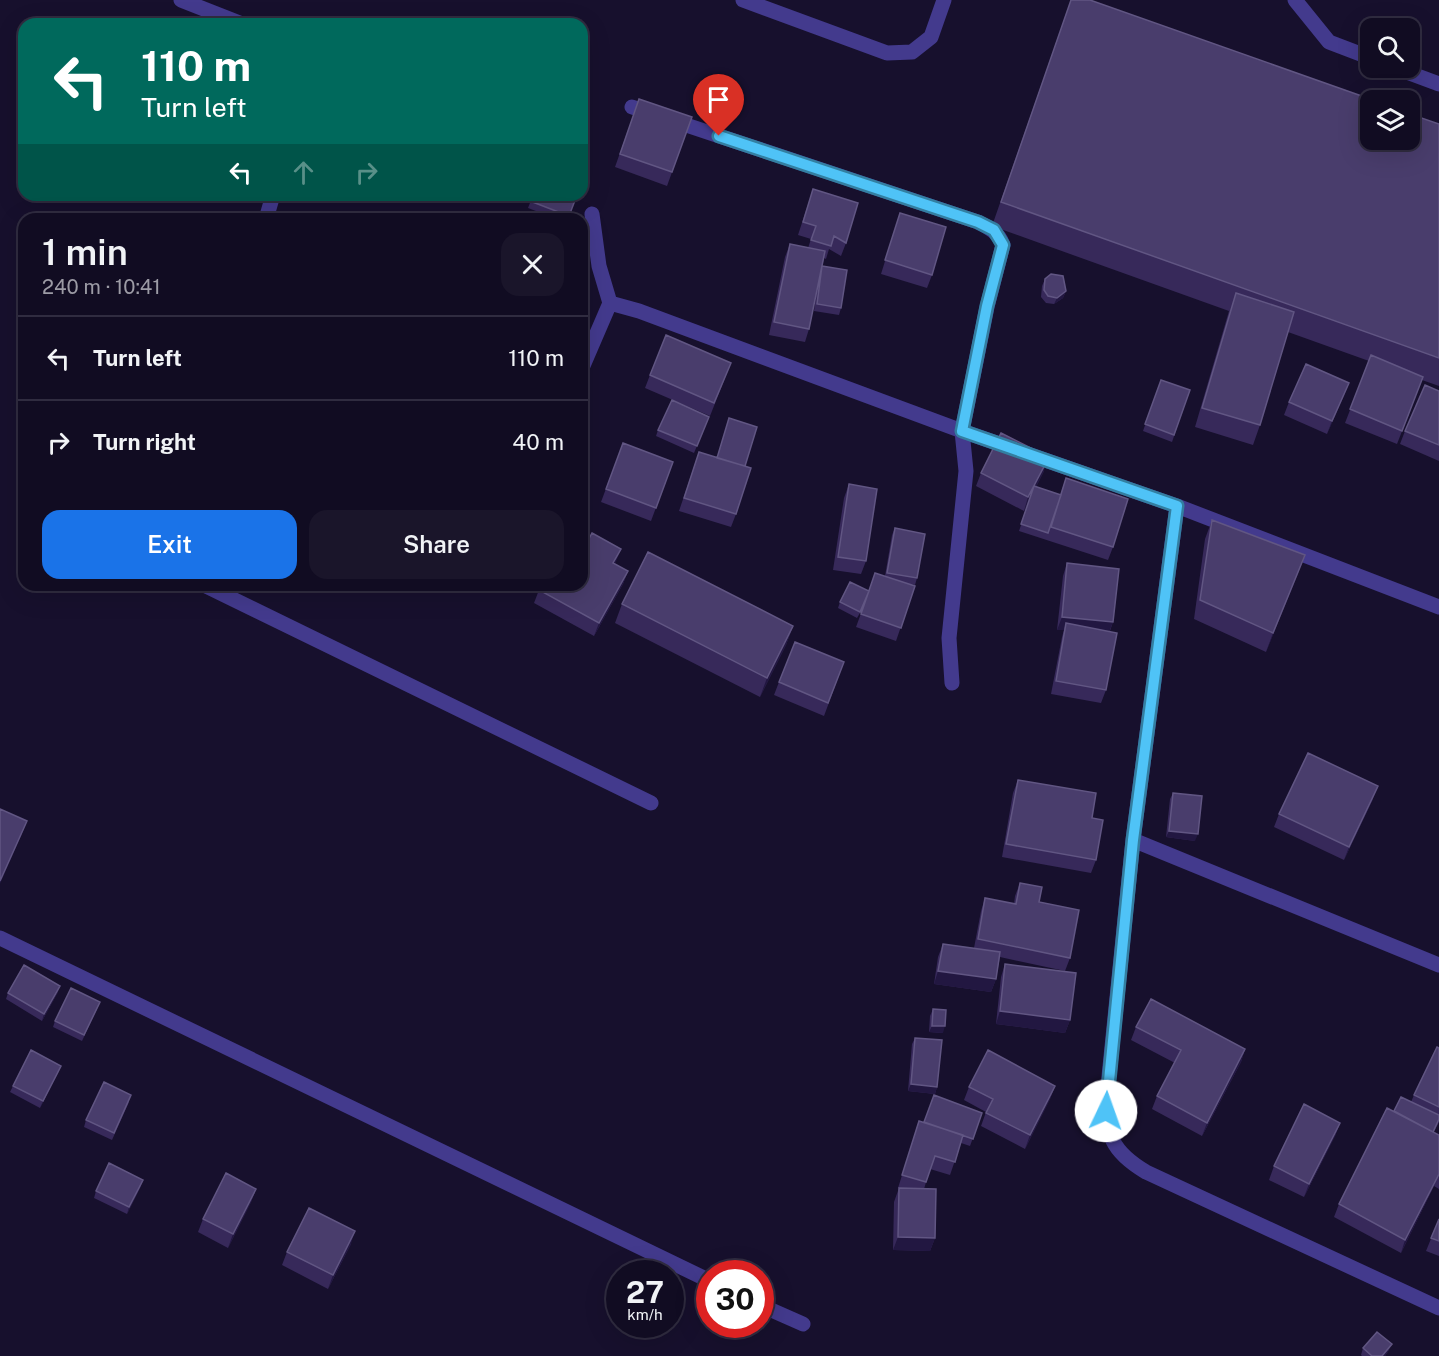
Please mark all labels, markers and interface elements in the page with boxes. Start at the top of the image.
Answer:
map controls [1360,18,1420,150]
button: search [1360,18,1420,78]
text: 110 m [141,41,251,90]
icon: left [42,42,120,120]
pin [693,74,744,136]
icon: arrive [702,83,735,116]
button: layers [1360,90,1420,150]
text: Turn left [141,91,247,123]
icon: left [224,156,257,189]
icon: ahead [287,156,320,189]
icon: right [350,156,383,189]
text: 1 min [42,231,128,273]
button: close [501,233,564,296]
text: 240 m · 10:41 [42,275,161,299]
icon: left [42,342,75,375]
text: Turn left [93,345,182,371]
text: 110 m [508,345,564,371]
icon: right [42,426,75,459]
text: Turn right [93,429,196,455]
text: 40 m [512,429,564,455]
button: Exit [42,510,297,579]
button: Share [309,510,564,579]
position arrow [1074,1079,1138,1143]
speed limit sign: 30 [696,1260,774,1338]
text: 27 [626,1274,664,1310]
text: km/h [627,1306,663,1323]

